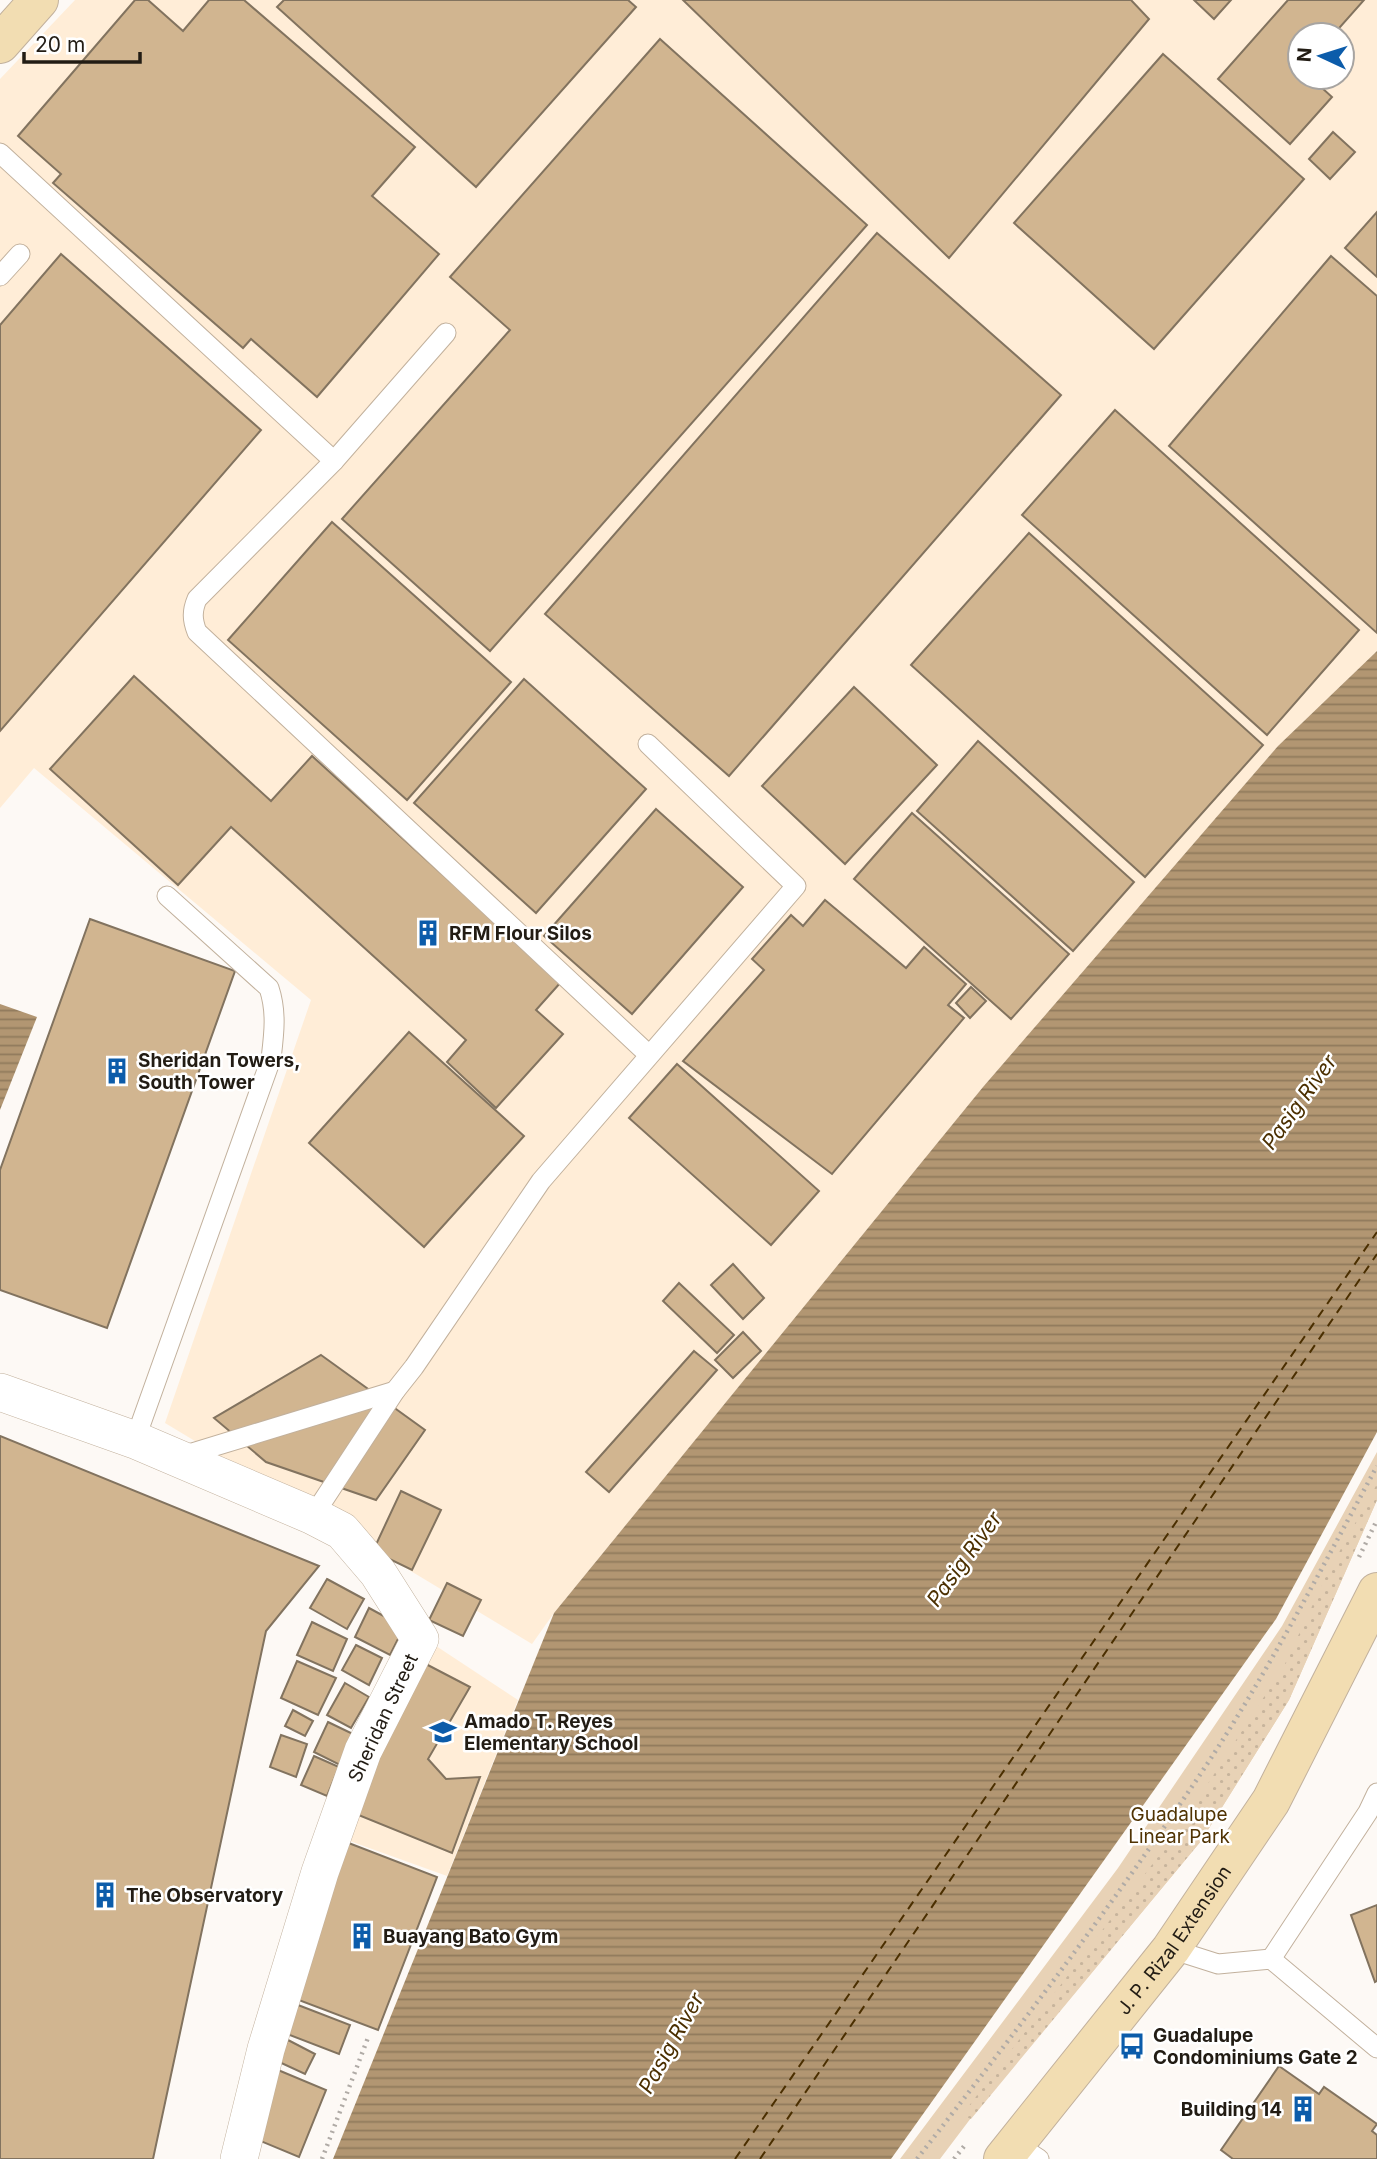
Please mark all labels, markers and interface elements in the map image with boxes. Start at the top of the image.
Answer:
scale bar [24,21,140,65]
north arrow [1286,21,1356,91]
text: 20 m [35,32,85,57]
text: N [1293,47,1317,63]
building icon: RFM Flour Silos [413,918,443,948]
place label: RFM Flour Silos [449,922,592,945]
place label: Sheridan Towers, South Tower [138,1049,300,1094]
water label: Pasig River [1256,1049,1342,1154]
building icon: Sheridan Towers, South Tower [102,1056,132,1086]
water label: Pasig River [921,1506,1007,1611]
street label: Sheridan Street [343,1650,423,1786]
place label: Amado T. Reyes Elementary School [464,1710,638,1755]
school or university icon: Amado T. Reyes Elementary School [428,1717,458,1747]
park label: Guadalupe Linear Park [1128,1803,1230,1848]
street label: J. P. Rizal Extension [1112,1861,1236,2019]
building icon: The Observatory [90,1880,120,1910]
place label: The Observatory [126,1884,284,1907]
building icon: Buayang Bato Gym [347,1921,377,1951]
place label: Buayang Bato Gym [383,1925,558,1948]
water label: Pasig River [633,1987,709,2098]
place label: Guadalupe Condominiums Gate 2 [1153,2024,1358,2069]
bus stop icon: Guadalupe Condominiums Gate 2 [1117,2031,1147,2061]
building icon: Building 14 [1288,2094,1318,2124]
place label: Building 14 [1181,2098,1282,2121]

